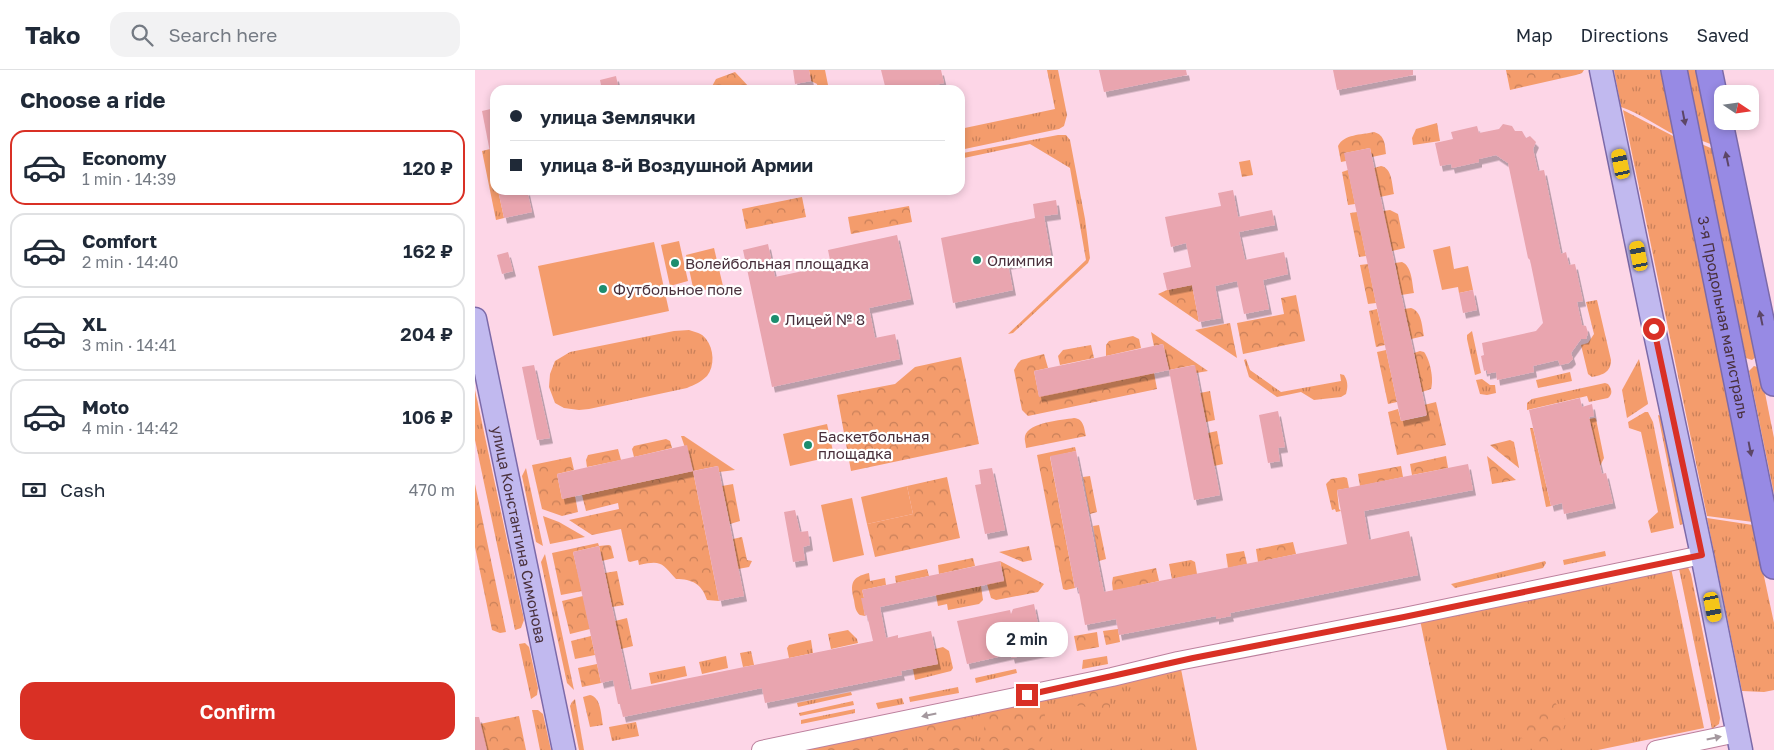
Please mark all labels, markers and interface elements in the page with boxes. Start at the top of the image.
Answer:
search box [110,12,460,57]
text: Tako [25,20,80,49]
icon: search [128,21,156,49]
text: Search here [168,23,277,46]
text: Map [1516,24,1552,46]
text: Directions [1580,24,1668,46]
text: Saved [1696,24,1749,46]
north arrow [1714,85,1759,130]
map controls [1714,85,1759,130]
text: Choose a ride [20,86,166,113]
text: улица Землячки [540,105,695,128]
one-way arrow [1680,110,1688,126]
icon: car [22,145,67,190]
text: Economy [82,146,167,169]
car [1610,148,1631,180]
one-way arrow [1723,150,1731,166]
text: улица 8-й Воздушной Армии [540,153,813,176]
text: 120 ₽ [403,156,453,179]
text: 1 min · 14:39 [82,169,176,189]
street label: 3-я Продольная магистраль [1695,214,1753,420]
icon: car [22,228,67,273]
text: Comfort [82,229,157,252]
text: 162 ₽ [403,239,453,262]
car [1628,240,1649,272]
place label: Олимпия [987,251,1053,269]
text: 2 min · 14:40 [82,252,178,272]
place label: Волейбольная площадка [685,254,869,272]
marker: Олимпия [971,254,983,266]
marker: Волейбольная площадка [669,257,681,269]
place label: Футбольное поле [613,280,743,298]
marker: Футбольное поле [597,283,609,295]
one-way arrow [1756,309,1764,325]
place label: Лицей № 8 [785,310,865,328]
icon: car [22,311,67,356]
text: XL [82,312,107,335]
marker: Лицей № 8 [769,313,781,325]
route start [1643,318,1665,340]
text: 204 ₽ [400,322,453,345]
text: 3 min · 14:41 [82,335,176,355]
icon: car [22,394,67,439]
text: Moto [82,395,129,418]
text: 106 ₽ [402,405,453,428]
text: 4 min · 14:42 [82,418,178,438]
street label: улица Константина Симонова [488,424,551,645]
place label: Баскетбольная площадка [818,427,929,462]
marker: Баскетбольная площадка [802,439,814,451]
one-way arrow [1747,441,1755,457]
icon: cash [20,476,48,504]
text: Cash [60,478,105,501]
text: 470 m [409,480,455,500]
car [1702,591,1723,623]
callout: 2 min [986,622,1068,658]
text: 2 min [1006,629,1048,649]
button: Confirm [20,682,455,740]
route end [1016,684,1038,706]
one-way arrow [922,711,937,719]
one-way arrow [1706,734,1721,742]

